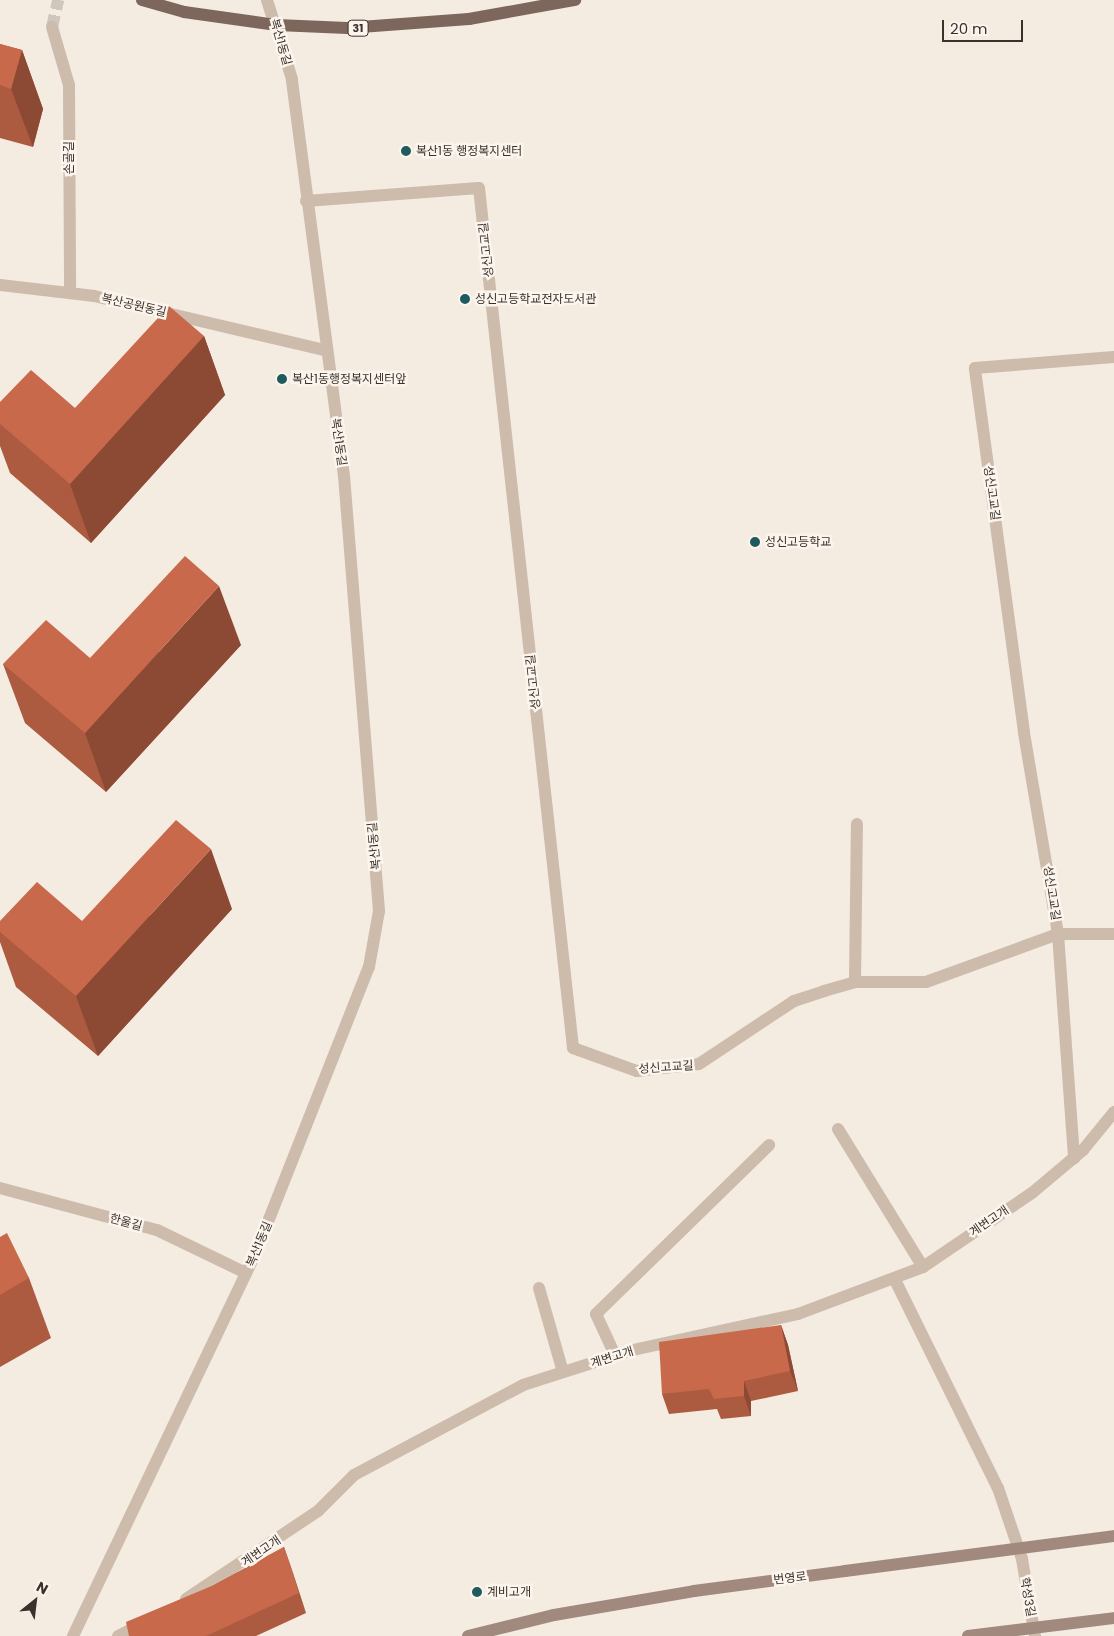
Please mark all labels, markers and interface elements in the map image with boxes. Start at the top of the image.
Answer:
scale bar [944,10,1025,42]
street label: 복산1동길 [267,17,295,67]
text: 20 m [950,18,988,39]
road number: 31 [347,19,369,36]
street label: 손골길 [62,141,76,175]
place label: 복산1동 행정복지센터 [416,144,522,158]
marker: 복산1동 행정복지센터 [400,145,412,157]
street label: 성신고교길 [476,222,496,278]
street label: 복산공원동길 [100,291,168,319]
place label: 성신고등학교전자도서관 [475,292,596,306]
marker: 성신고등학교전자도서관 [459,293,471,305]
place label: 복산1동행정복지센터앞 [292,372,406,386]
marker: 복산1동행정복지센터앞 [276,373,288,385]
street label: 복산1동길 [329,417,349,467]
street label: 성신고교길 [981,465,1003,521]
place label: 성신고등학교 [765,535,831,549]
marker: 성신고등학교 [749,536,761,548]
street label: 성신고교길 [523,654,543,710]
street label: 복산1동길 [365,821,383,871]
street label: 성신고교길 [1041,865,1063,921]
street label: 성신고교길 [638,1058,694,1076]
street label: 계변고개 [967,1203,1011,1239]
street label: 한울길 [108,1211,144,1233]
street label: 복산1동길 [243,1219,275,1269]
street label: 계변고개 [589,1344,635,1370]
street label: 계변고개 [239,1533,283,1569]
street label: 번영로 [773,1569,807,1587]
north arrow [10,1576,60,1626]
street label: 학성3길 [1017,1576,1039,1618]
text: N [33,1577,52,1599]
place label: 계비고개 [487,1585,531,1599]
marker: 계비고개 [471,1586,483,1598]

